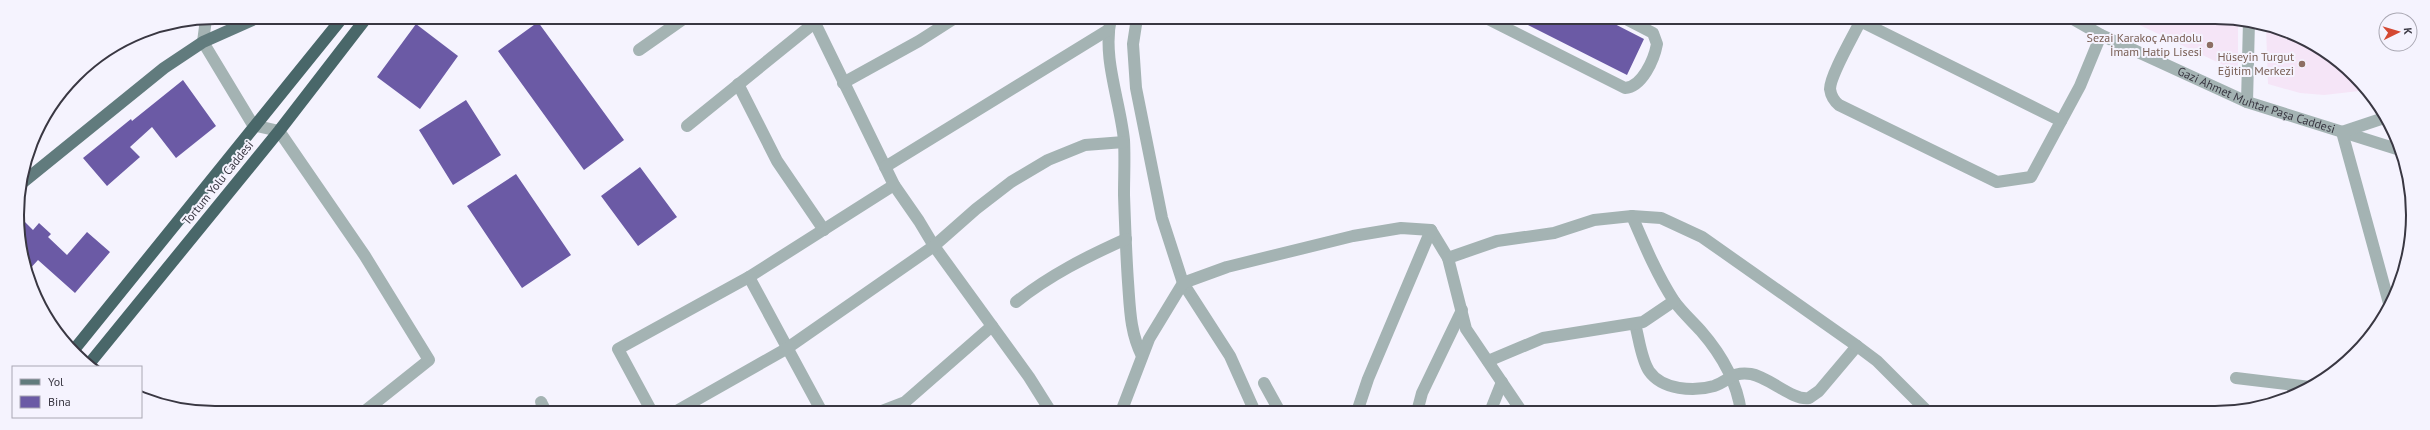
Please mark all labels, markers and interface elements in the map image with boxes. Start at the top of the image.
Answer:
north arrow [2378,12,2418,52]
text: K [2401,27,2415,35]
place label: Sezai Karakoç Anadolu İmam Hatip Lisesi [2087,30,2202,59]
marker: Sezai Karakoç Anadolu İmam Hatip Lisesi [2205,40,2215,50]
place label: Hüseyin Turgut Eğitim Merkezi [2217,49,2294,78]
marker: Hüseyin Turgut Eğitim Merkezi [2297,59,2307,69]
street label: Gazi Ahmet Muhtar Paşa Caddesi [2175,63,2337,136]
street label: Tortum Yolu Caddesi [179,137,256,228]
legend [12,366,142,418]
text: Yol [48,374,64,389]
text: Bina [48,394,71,409]

